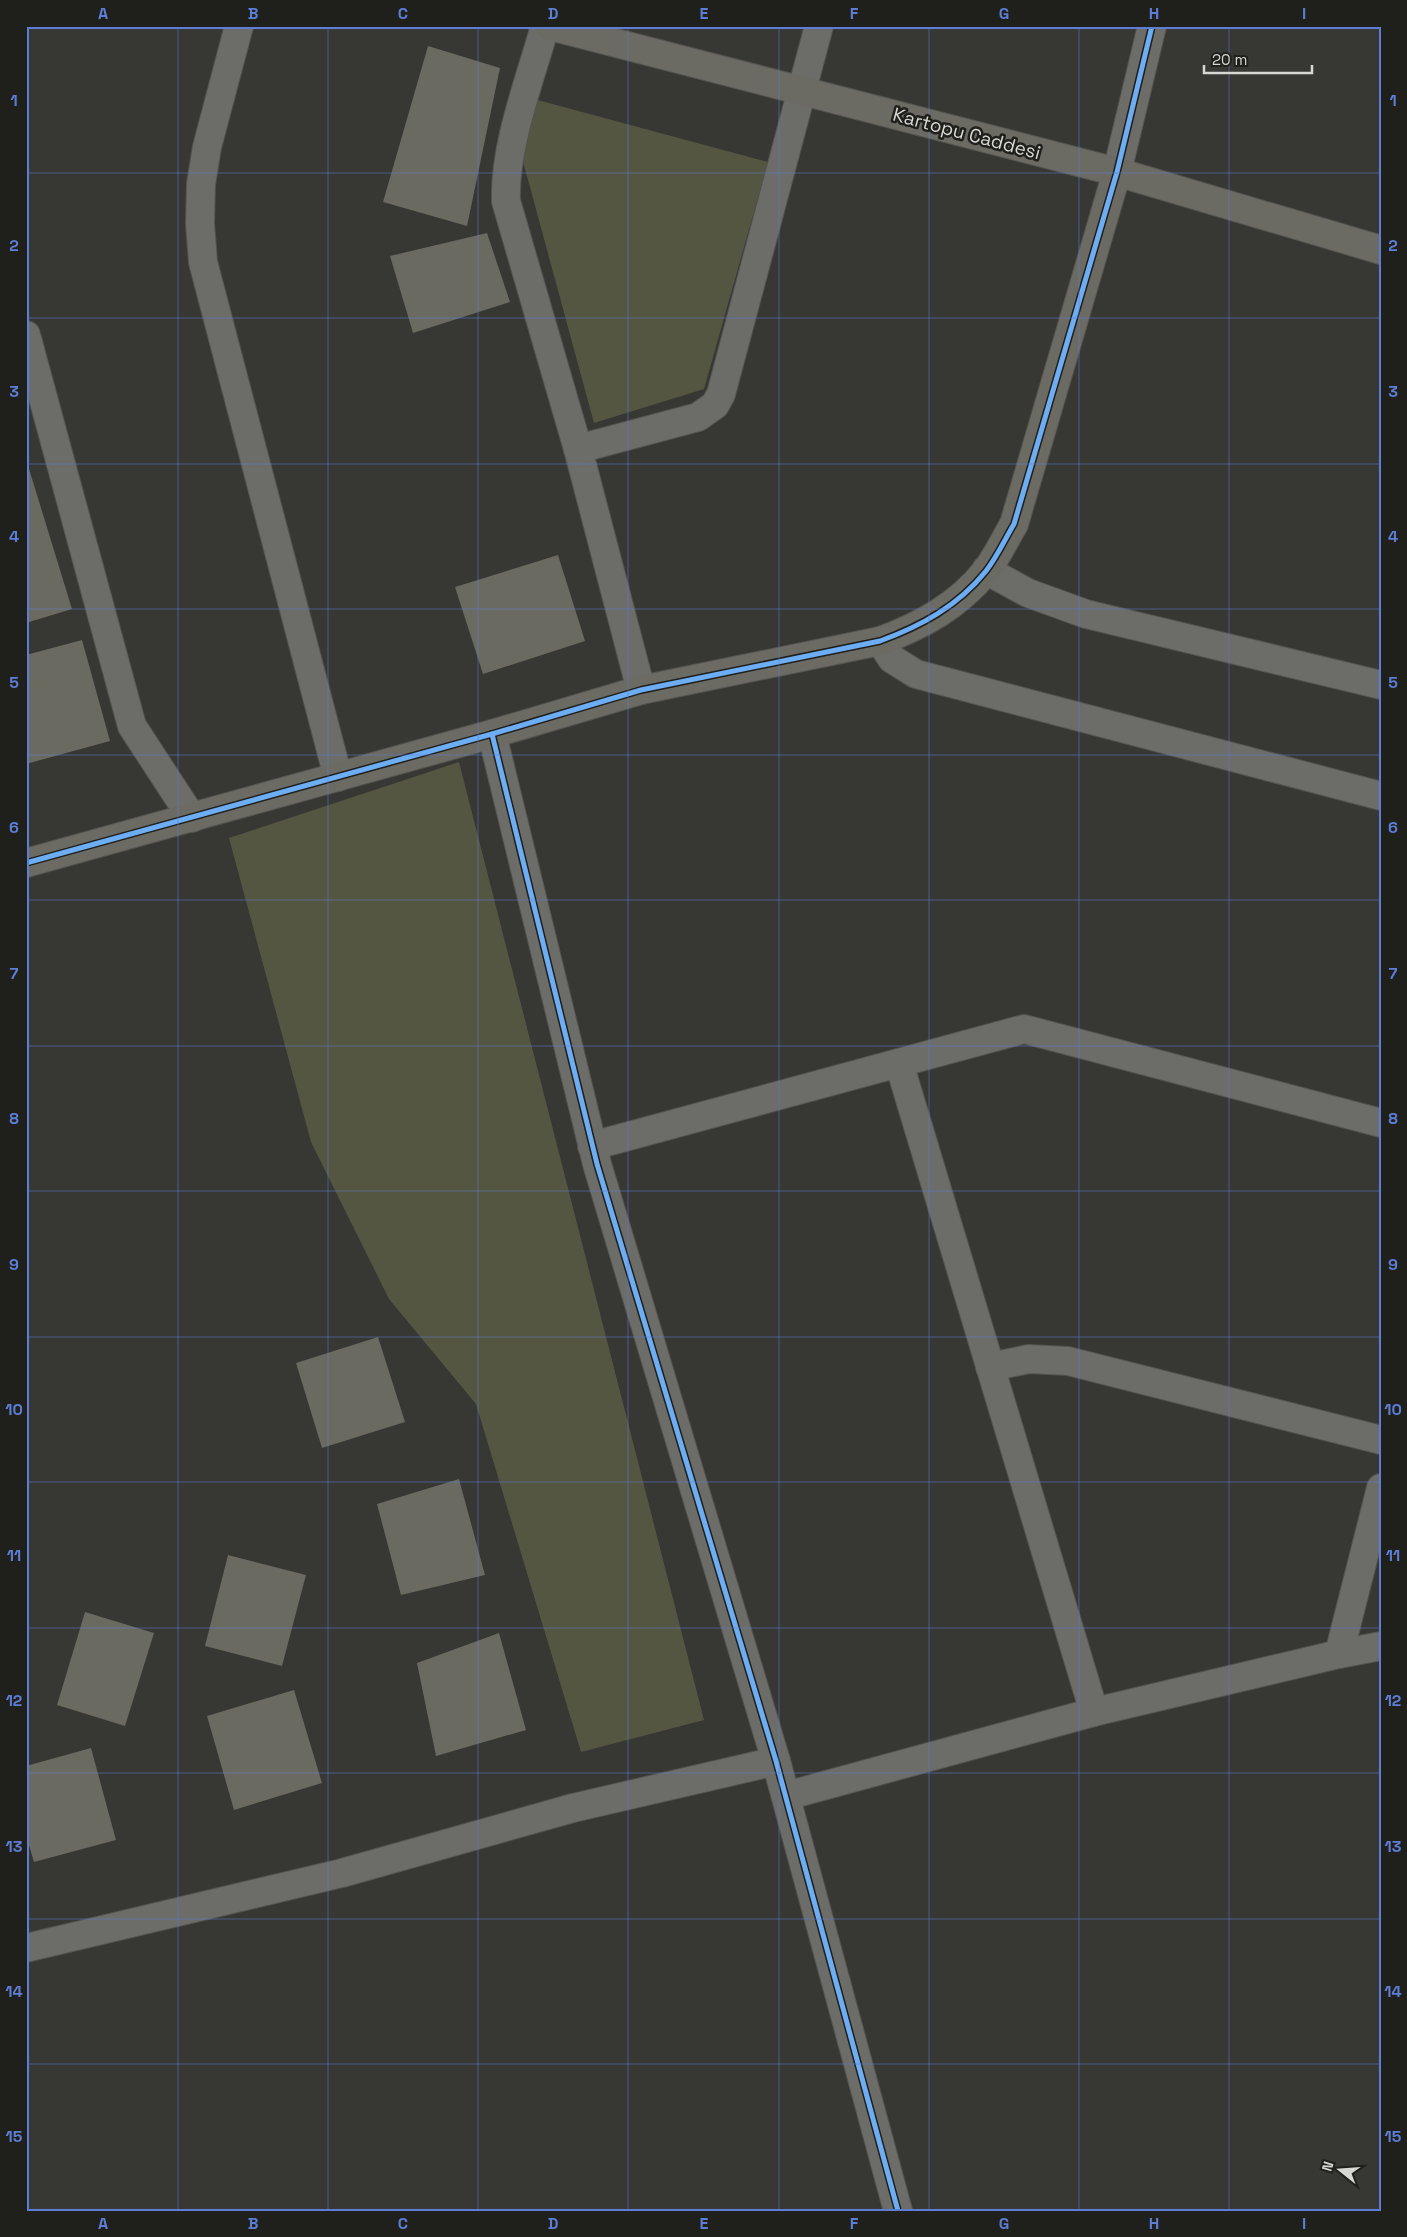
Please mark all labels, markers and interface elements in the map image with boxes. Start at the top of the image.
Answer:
text: A [98,3,108,24]
text: B [248,3,258,24]
text: C [398,3,408,24]
text: D [548,3,558,24]
text: E [700,3,709,24]
text: F [850,3,859,24]
text: G [999,3,1009,24]
text: H [1149,3,1159,24]
text: I [1302,3,1306,24]
scale bar [1204,42,1312,74]
text: 20 m [1212,50,1247,69]
text: 1 [10,90,18,111]
text: 1 [1389,90,1397,111]
street label: Kartopu Caddesi [890,102,1043,165]
text: 2 [9,235,19,256]
text: 2 [1388,235,1398,256]
text: 3 [9,381,19,402]
text: 3 [1388,381,1398,402]
text: 4 [9,526,19,547]
text: 4 [1388,526,1398,547]
text: 5 [9,672,19,693]
text: 5 [1388,672,1398,693]
text: 6 [9,817,19,838]
text: 6 [1388,817,1398,838]
text: 7 [10,963,19,984]
text: 7 [1389,963,1398,984]
text: 8 [9,1108,19,1129]
text: 8 [1388,1108,1398,1129]
text: 9 [9,1254,19,1275]
text: 9 [1388,1254,1398,1275]
text: 10 [5,1399,23,1420]
text: 10 [1384,1399,1402,1420]
text: 11 [7,1545,21,1566]
text: 11 [1386,1545,1400,1566]
text: 12 [6,1690,22,1711]
text: 12 [1385,1690,1401,1711]
text: 13 [6,1836,23,1857]
text: 13 [1385,1836,1402,1857]
text: 14 [5,1981,23,2002]
text: 14 [1384,1981,1402,2002]
text: 15 [6,2126,23,2147]
text: 15 [1385,2126,1402,2147]
north arrow [1314,2144,1364,2194]
text: N [1318,2159,1338,2173]
text: A [98,2213,108,2234]
text: B [248,2213,258,2234]
text: C [398,2213,408,2234]
text: D [548,2213,558,2234]
text: E [700,2213,709,2234]
text: F [850,2213,859,2234]
text: G [999,2213,1009,2234]
text: H [1149,2213,1159,2234]
text: I [1302,2213,1306,2234]

